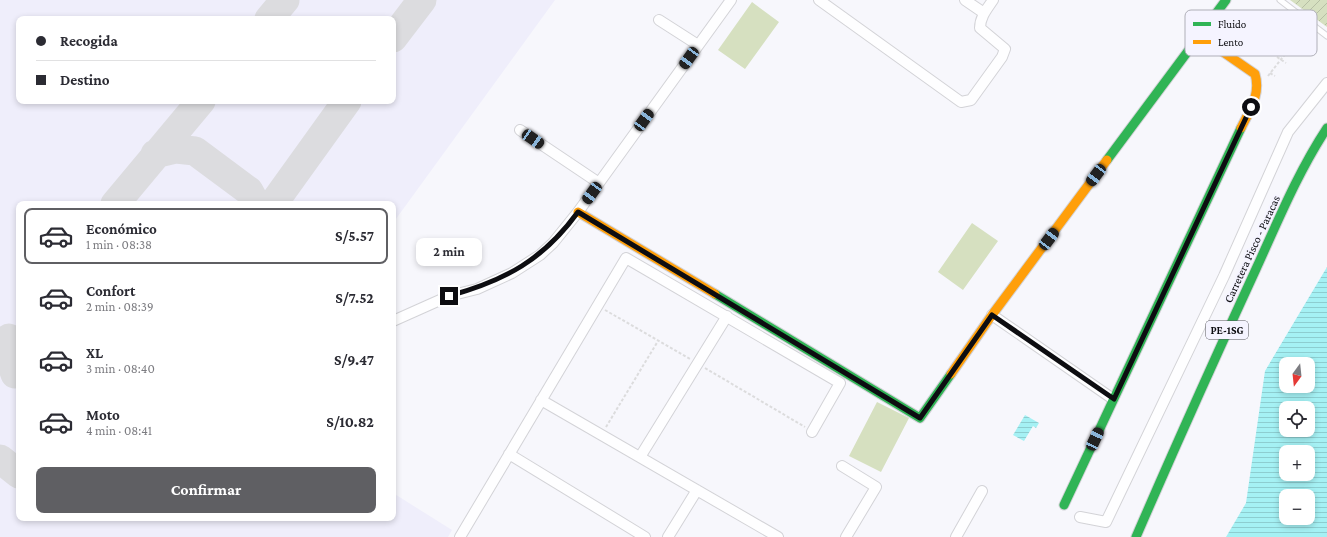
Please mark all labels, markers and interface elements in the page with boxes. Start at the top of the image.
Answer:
legend [1185,10,1317,56]
text: Fluido [1218,18,1247,30]
text: Recogida [60,33,118,49]
text: Lento [1218,36,1244,48]
car [677,45,701,71]
text: Destino [60,72,110,88]
route start [1242,98,1260,116]
car [632,107,656,133]
car [520,127,546,151]
car [1084,162,1108,188]
car [580,180,604,206]
street label: Carretera Pisco - Paracas [1221,193,1283,305]
icon: car [38,218,74,254]
text: Económico [86,221,157,237]
car [1037,226,1061,252]
text: S/5.57 [335,228,374,244]
text: 1 min · 08:38 [86,237,152,252]
callout: 2 min [416,238,482,266]
text: 2 min [433,244,465,259]
icon: car [38,280,74,316]
text: Confort [86,283,135,299]
route end [440,287,458,305]
text: S/7.52 [335,290,374,306]
text: 2 min · 08:39 [86,299,154,314]
road number: PE-1SG [1206,321,1248,339]
icon: car [38,342,74,378]
text: XL [86,345,103,361]
text: S/9.47 [334,352,374,368]
north arrow [1279,357,1315,393]
map controls [1279,357,1315,525]
text: 3 min · 08:40 [86,361,155,376]
button: locate [1279,401,1315,437]
icon: car [38,404,74,440]
text: Moto [86,407,120,423]
text: S/10.82 [326,414,374,430]
text: 4 min · 08:41 [86,423,152,438]
car [1084,426,1106,452]
button: + [1279,445,1315,481]
button: Confirmar [36,467,376,513]
button: − [1279,489,1315,525]

